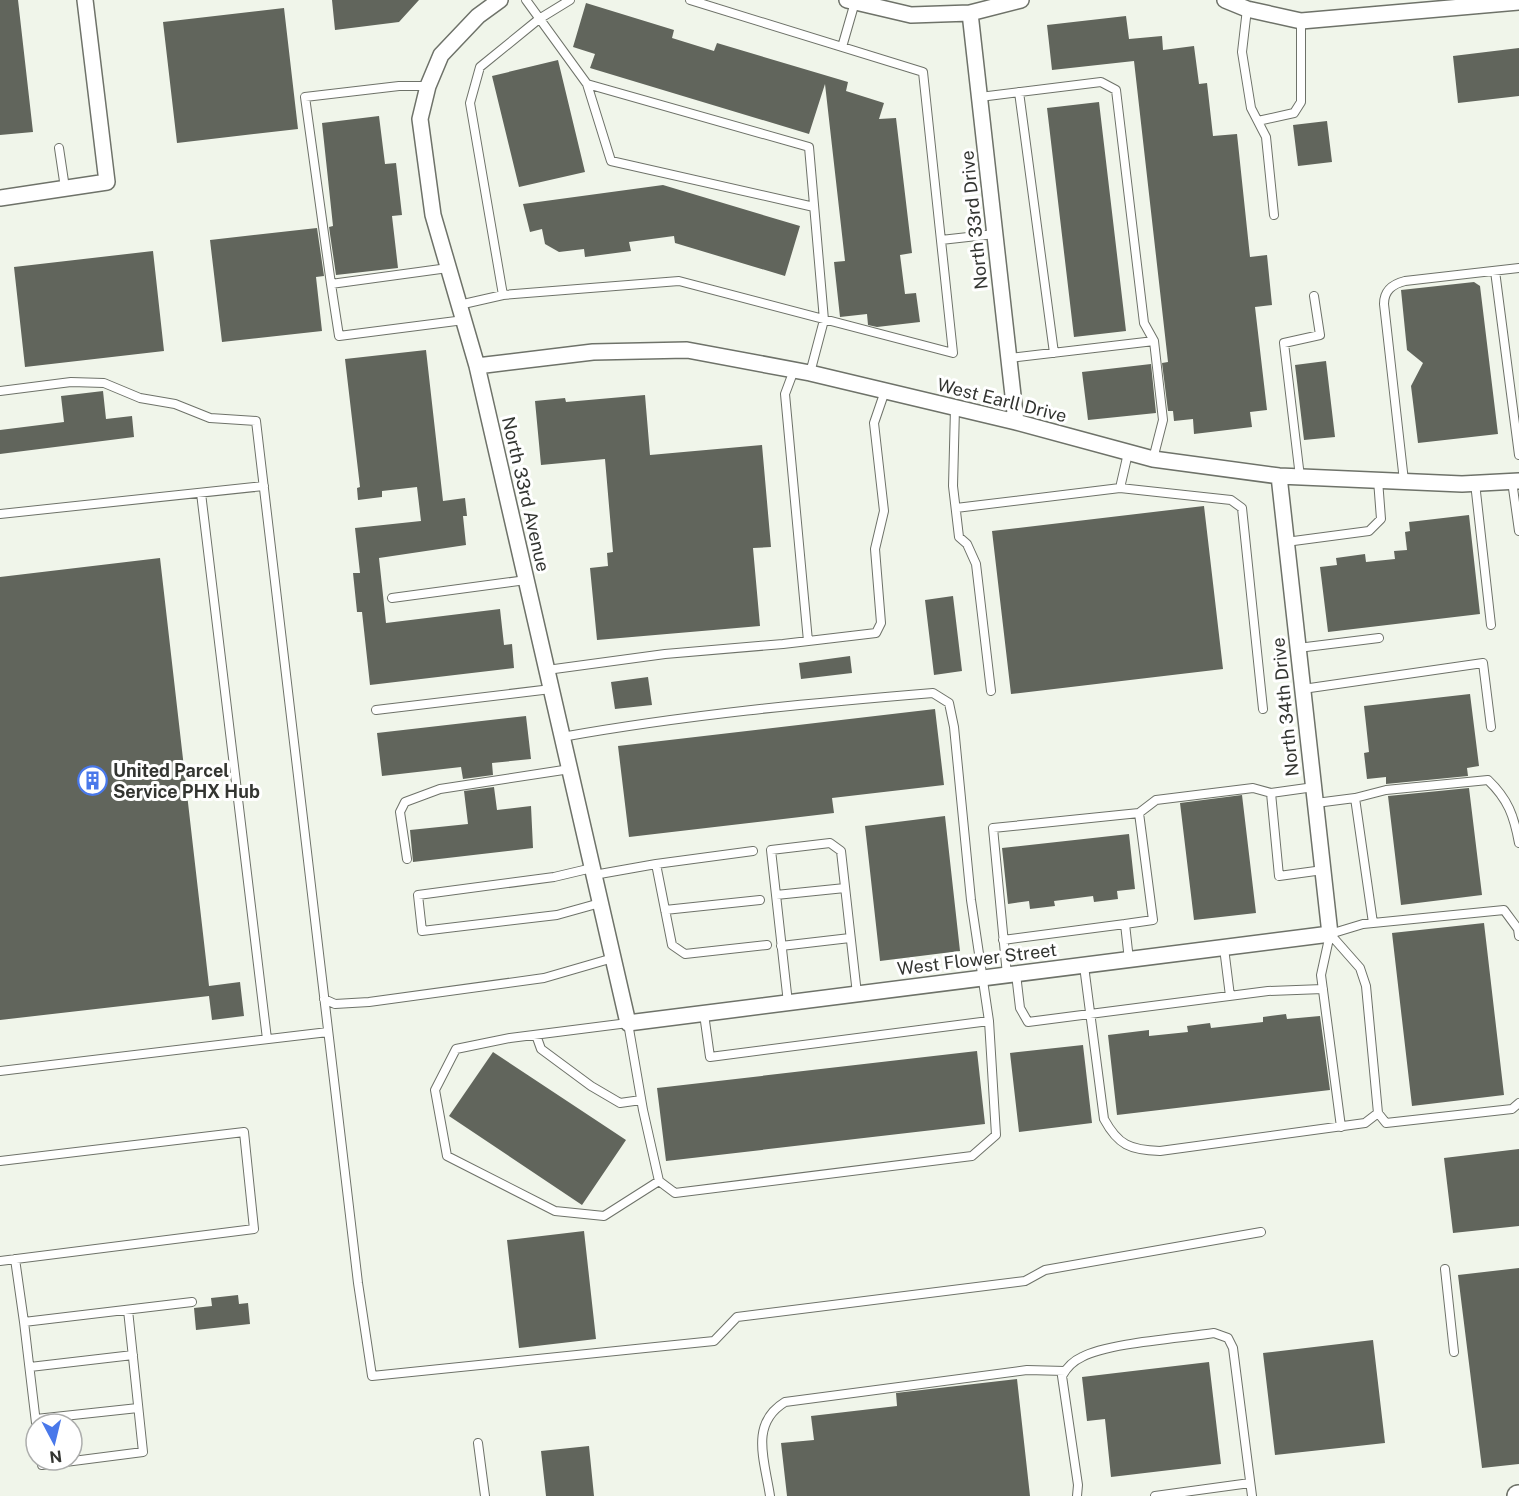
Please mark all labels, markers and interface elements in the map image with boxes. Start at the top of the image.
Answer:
street label: North 33rd Drive [956,149,992,291]
street label: West Earll Drive [935,374,1069,426]
street label: North 33rd Avenue [498,414,554,574]
street label: North 34th Drive [1267,636,1303,778]
place label: United Parcel Service PHX Hub [113,760,260,802]
building icon: United Parcel Service PHX Hub [76,764,108,796]
street label: West Flower Street [896,939,1058,979]
north arrow [24,1412,84,1472]
text: N [48,1446,63,1467]

